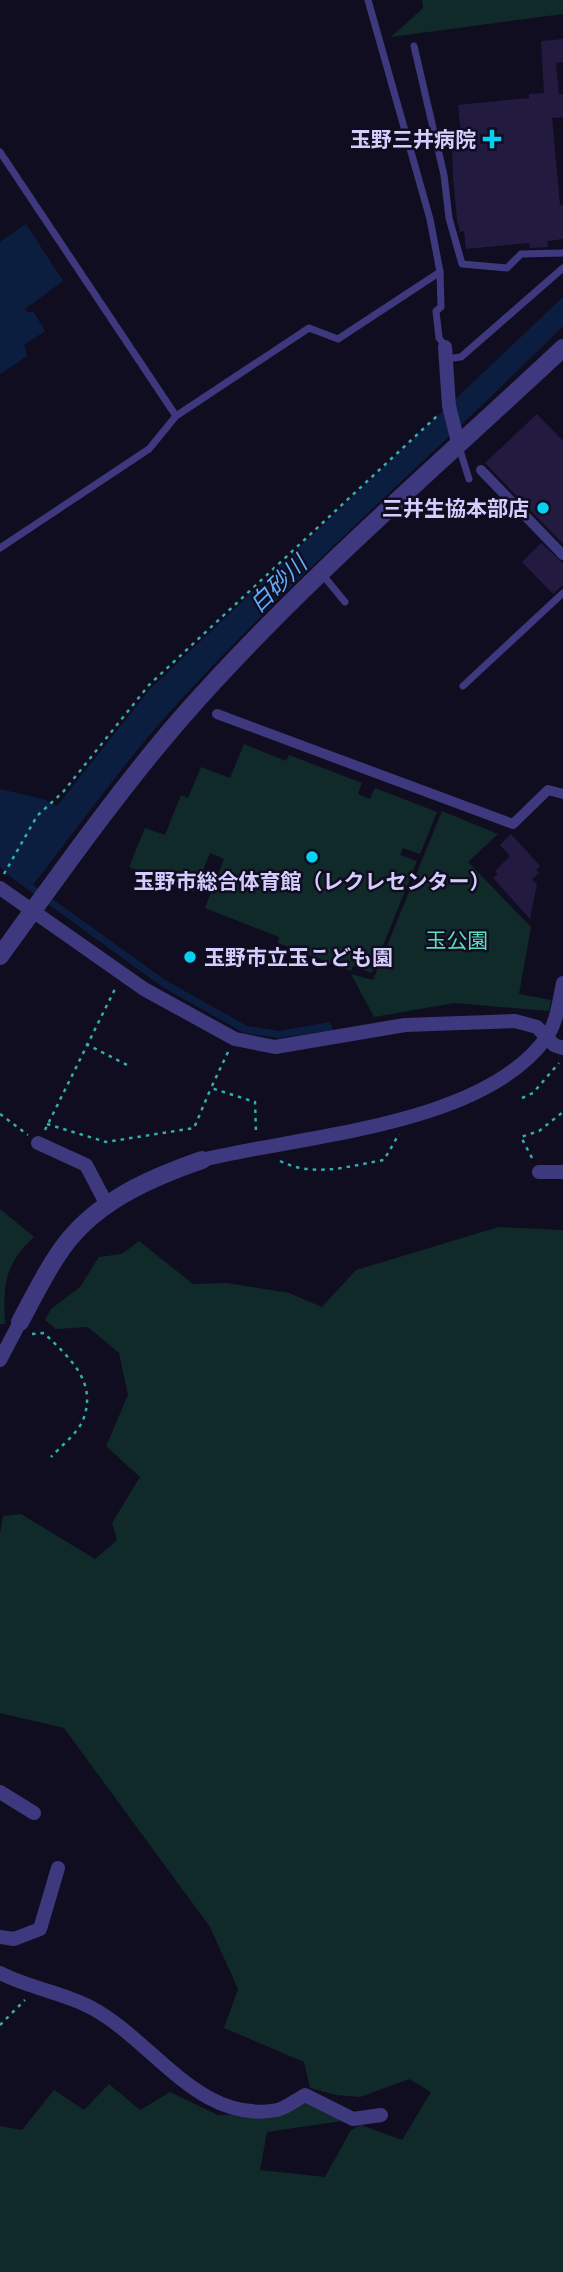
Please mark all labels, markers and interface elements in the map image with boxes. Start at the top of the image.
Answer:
place label: 玉野三井病院 [350,128,476,151]
marker: 玉野三井病院 [482,129,502,149]
place label: 三井生協本部店 [382,497,529,520]
marker: 三井生協本部店 [535,500,551,516]
water label: 白砂川 [244,549,314,617]
marker: 玉野市総合体育館（レクレセンター） [304,849,320,865]
place label: 玉野市総合体育館（レクレセンター） [134,870,491,893]
park label: 玉公園 [426,929,489,952]
place label: 玉野市立玉こども園 [204,946,393,969]
marker: 玉野市立玉こども園 [182,949,198,965]

